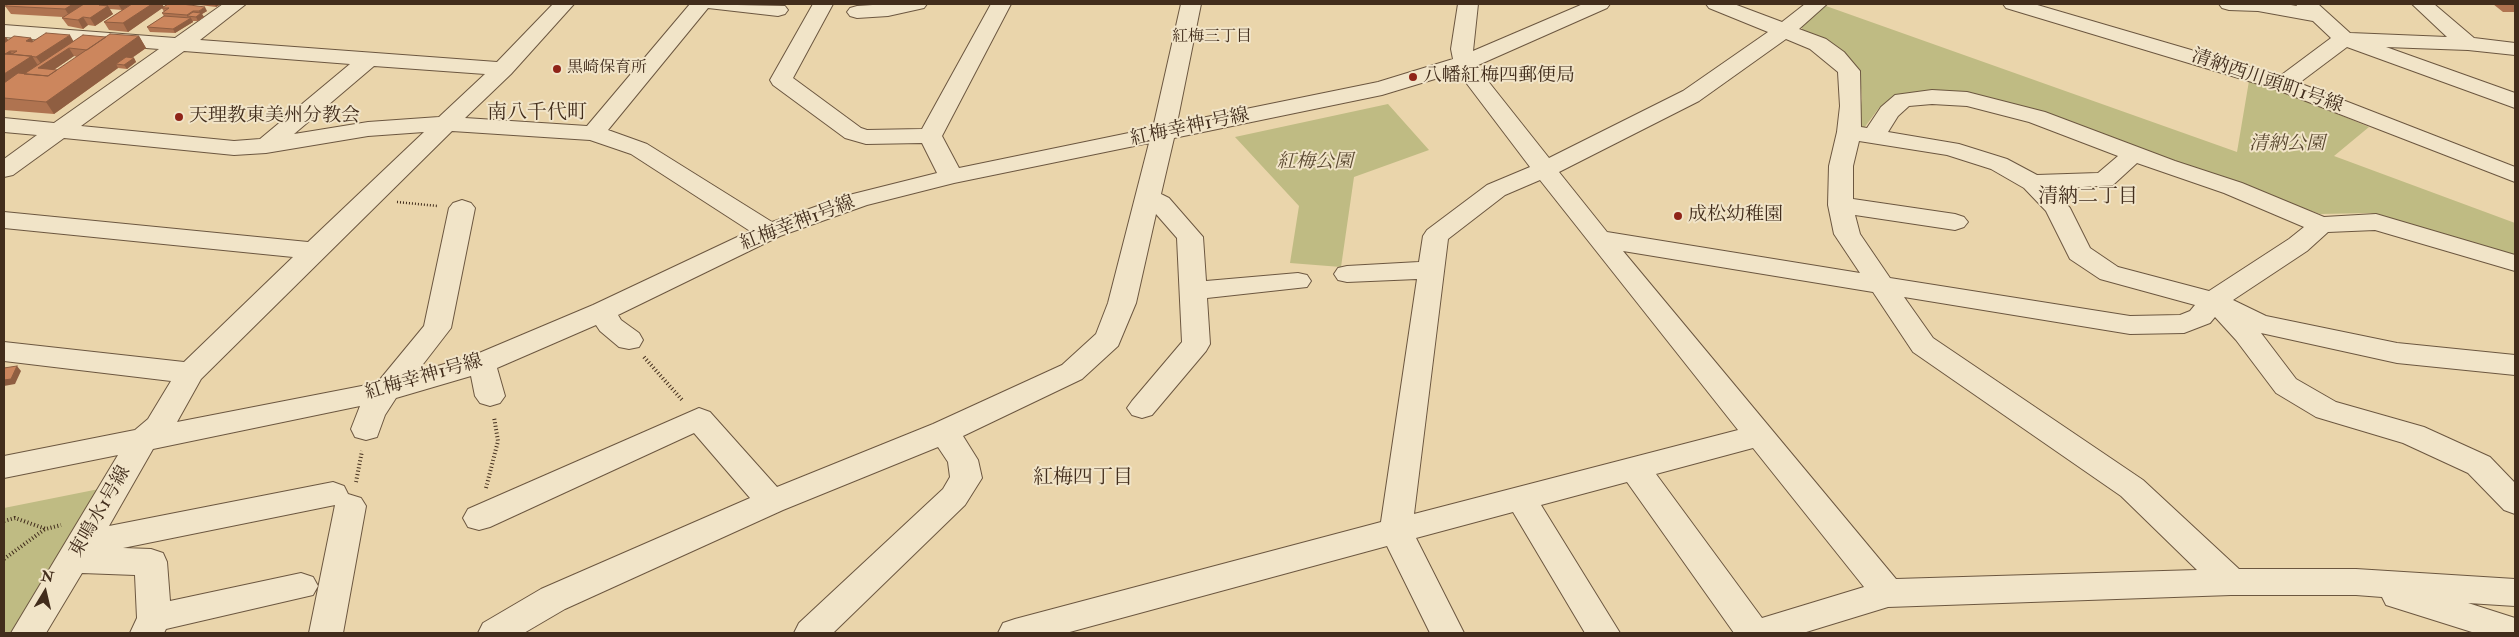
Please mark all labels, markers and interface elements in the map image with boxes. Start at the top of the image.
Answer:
district label: 紅梅三丁目 [1172,28,1252,48]
street label: 清納西川頭町1号線 [2188,45,2346,119]
place label: 黒崎保育所 [567,59,647,79]
marker: 黒崎保育所 [551,63,563,75]
place label: 八幡紅梅四郵便局 [1423,66,1575,88]
marker: 八幡紅梅四郵便局 [1407,71,1419,83]
district label: 南八千代町 [487,102,587,126]
street label: 紅梅幸神1号線 [1129,104,1251,152]
place label: 天理教東美州分教会 [189,106,360,128]
marker: 天理教東美州分教会 [173,111,185,123]
park label: 清納公園 [2249,134,2325,156]
park label: 紅梅公園 [1277,152,1353,174]
district label: 清納二丁目 [2038,186,2138,210]
street label: 紅梅幸神1号線 [738,192,858,256]
place label: 成松幼稚園 [1688,205,1783,227]
marker: 成松幼稚園 [1672,210,1684,222]
street label: 紅梅幸神1号線 [363,350,485,406]
street label: 東鳴水1号線 [66,462,136,562]
district label: 紅梅四丁目 [1033,467,1133,491]
north arrow [20,567,70,617]
text: N [40,567,55,586]

